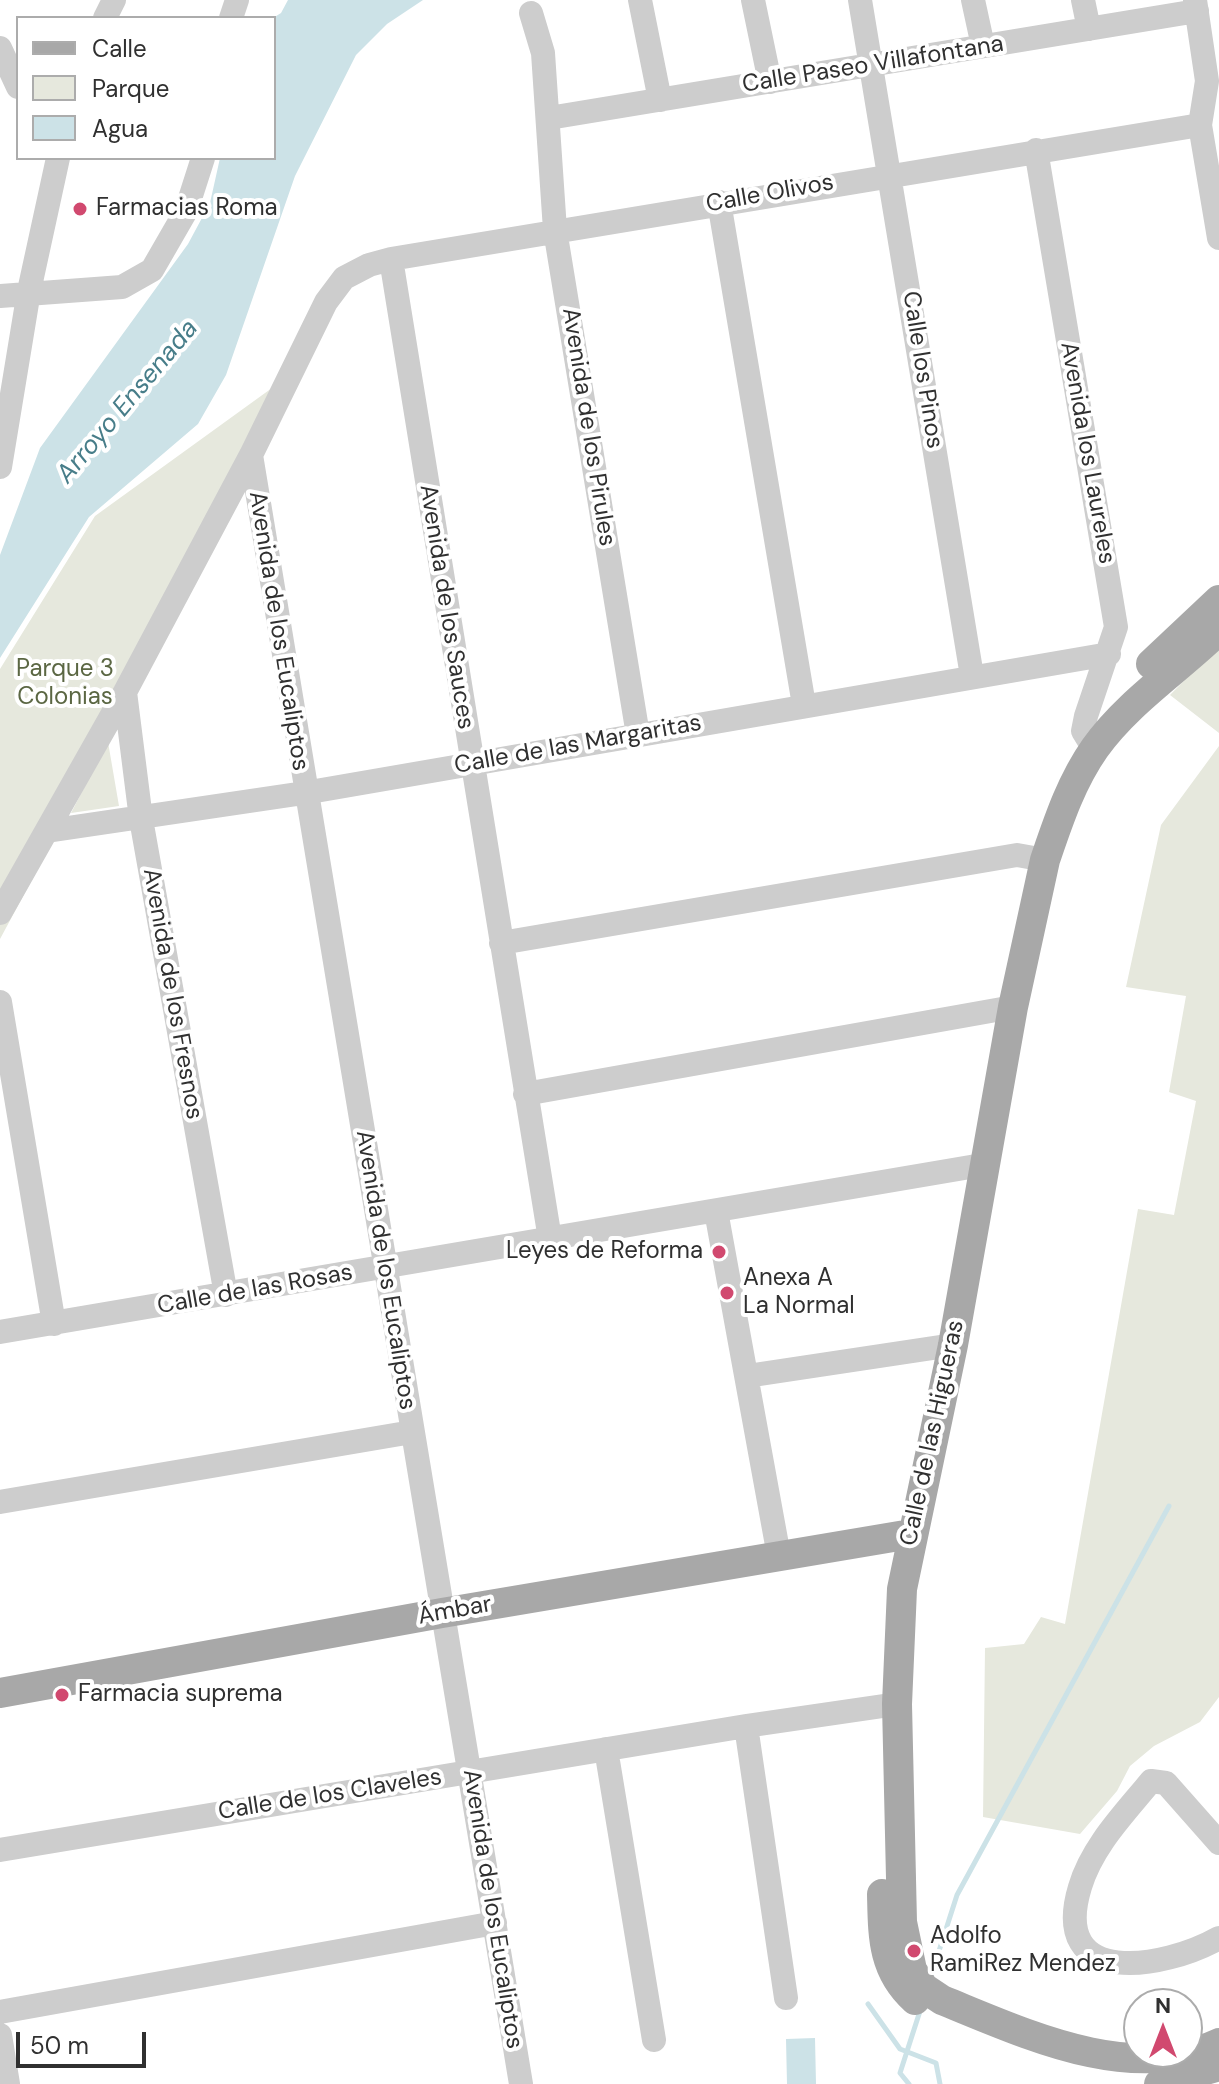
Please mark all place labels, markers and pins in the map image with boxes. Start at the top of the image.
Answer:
place label: Farmacias Roma [96,195,278,223]
marker: Farmacias Roma [71,200,89,218]
place label: Leyes de Reforma [506,1238,703,1266]
marker: Leyes de Reforma [710,1243,728,1261]
place label: Anexa A La Normal [743,1265,855,1321]
marker: Anexa A La Normal [718,1284,736,1302]
place label: Farmacia suprema [78,1681,283,1709]
marker: Farmacia suprema [53,1686,71,1704]
place label: Adolfo RamiRez Mendez [930,1923,1116,1979]
marker: Adolfo RamiRez Mendez [905,1942,923,1960]

